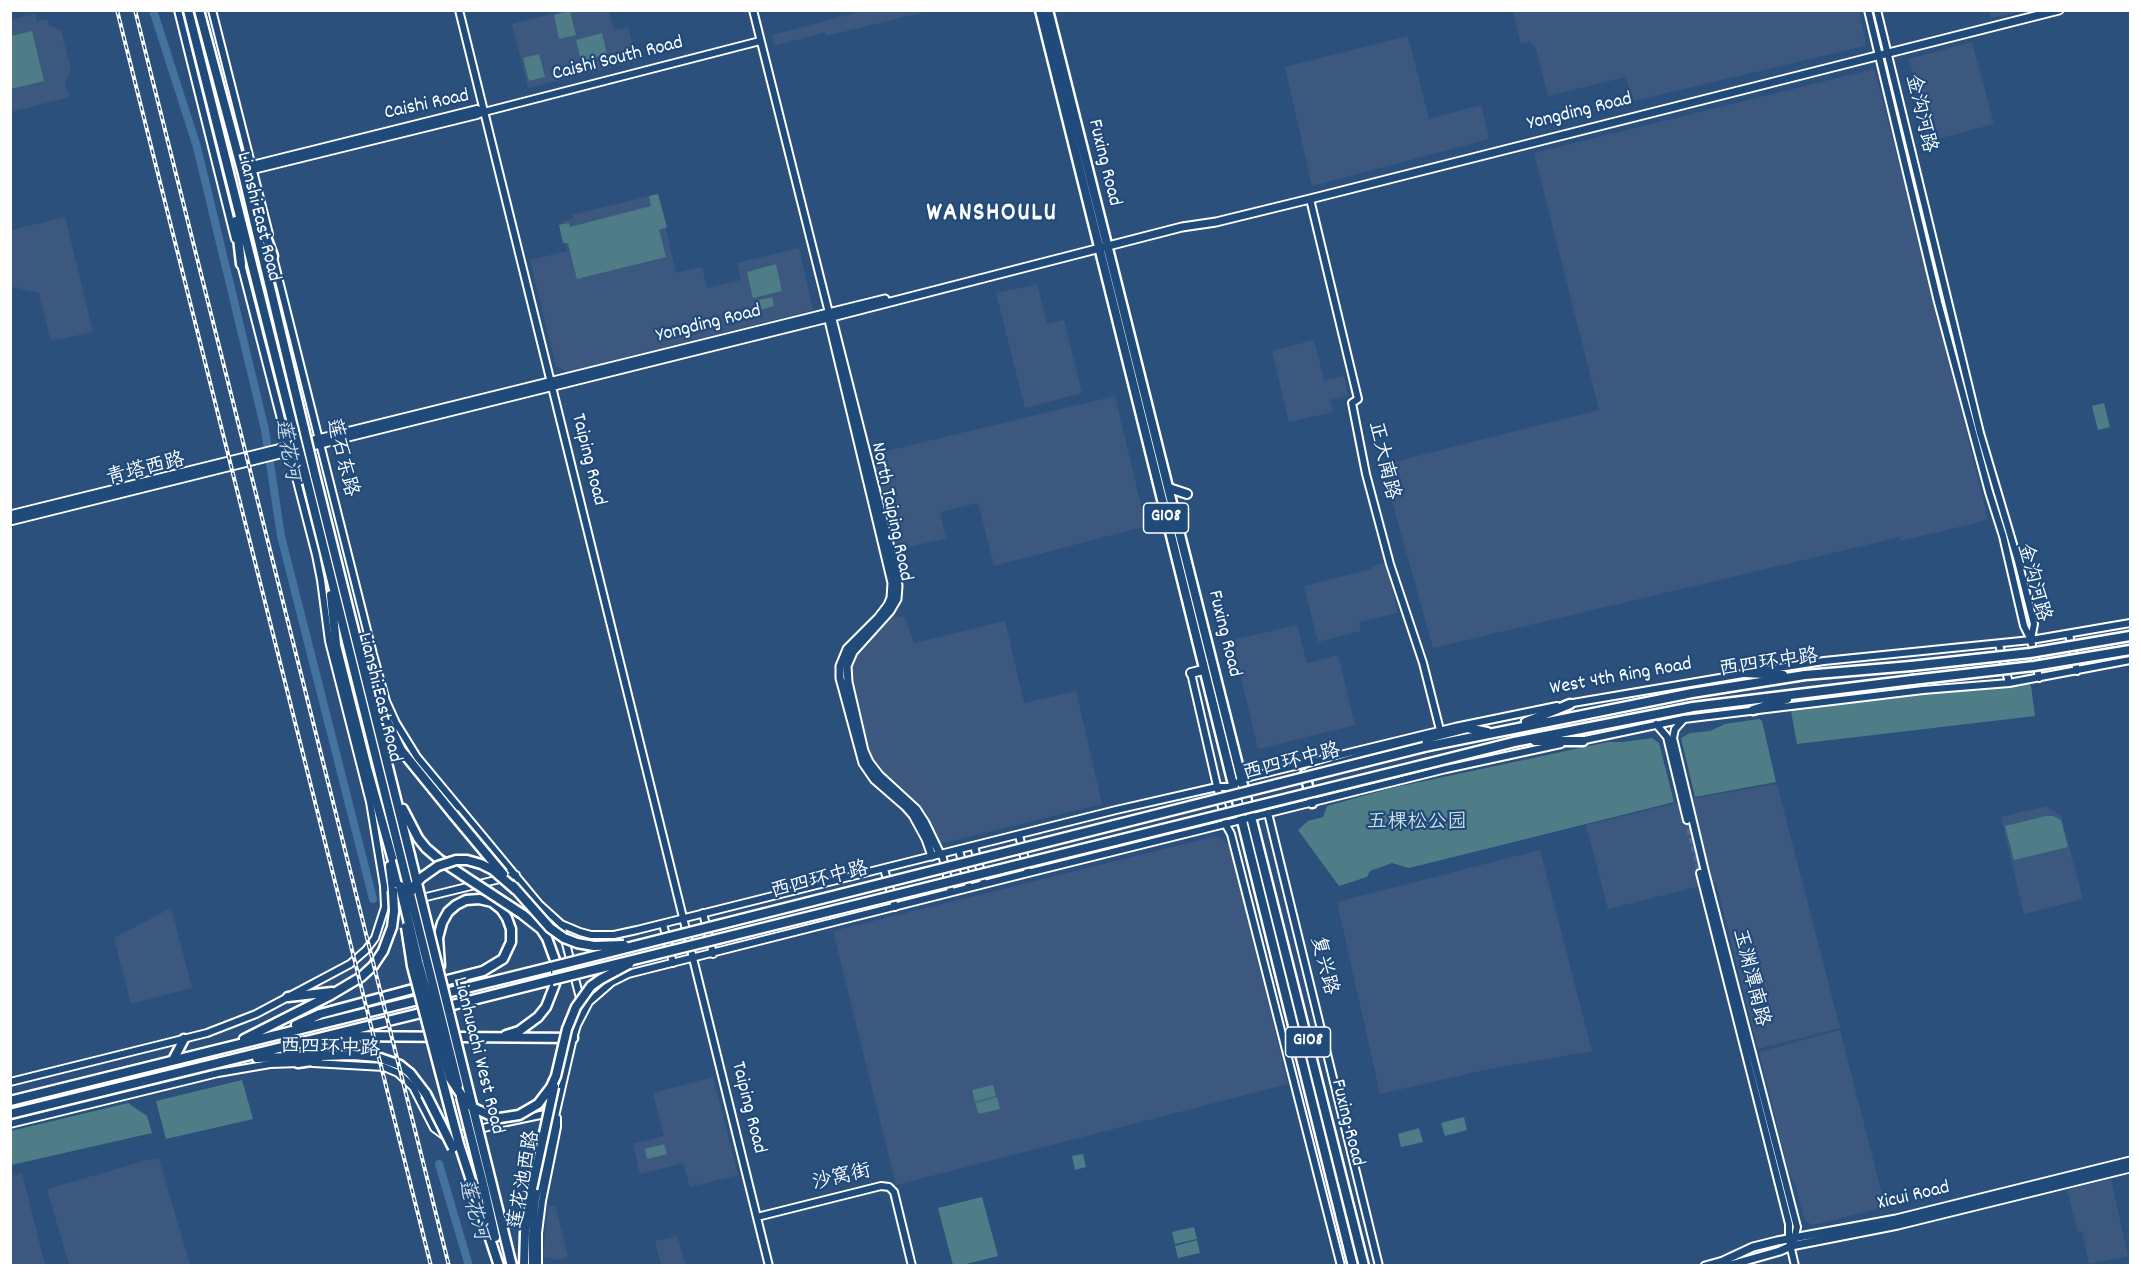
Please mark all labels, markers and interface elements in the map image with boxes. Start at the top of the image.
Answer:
street label: Caishi South Road [550,32,686,88]
street label: 金沟河路 [1898,72,1940,156]
street label: Caishi Road [382,85,472,127]
street label: Yongding Road [1525,88,1635,138]
street label: Fuxing Road [1081,117,1125,209]
street label: Lianshi East Road [229,150,285,284]
district label: WANSHOULU [927,199,1057,231]
street label: Yongding Road [654,300,764,350]
street label: Taiping Road [564,412,610,508]
street label: 莲石东路 [319,416,361,500]
water label: 莲花河 [267,417,303,483]
street label: 正大南路 [1361,419,1403,503]
street label: North Taiping Road [864,440,916,584]
street label: 青塔西路 [104,450,188,492]
road number: G108 [1144,503,1188,533]
street label: 金沟河路 [2010,541,2054,625]
street label: Fuxing Road [1201,588,1245,680]
street label: Lianshi East Road [350,631,406,765]
street label: 西四环中路 [1718,646,1820,684]
street label: West 4th Ring Road [1548,654,1694,702]
street label: 西四环中路 [1241,740,1343,788]
park label: 五棵松公园 [1367,812,1467,836]
street label: 西四环中路 [769,858,871,906]
street label: 玉渊潭南路 [1725,927,1773,1029]
street label: 复兴路 [1303,934,1341,998]
street label: Lianhuachi West Road [446,975,508,1137]
road number: G108 [1286,1027,1330,1057]
street label: 西四环中路 [280,1036,380,1064]
street label: Taiping Road [724,1060,770,1156]
street label: Fuxing Road [1324,1077,1368,1169]
street label: 莲花池西路 [505,1129,547,1231]
street label: 沙窝街 [810,1161,874,1197]
water label: 莲花河 [450,1176,492,1244]
street label: Xicui Road [1876,1177,1952,1217]

